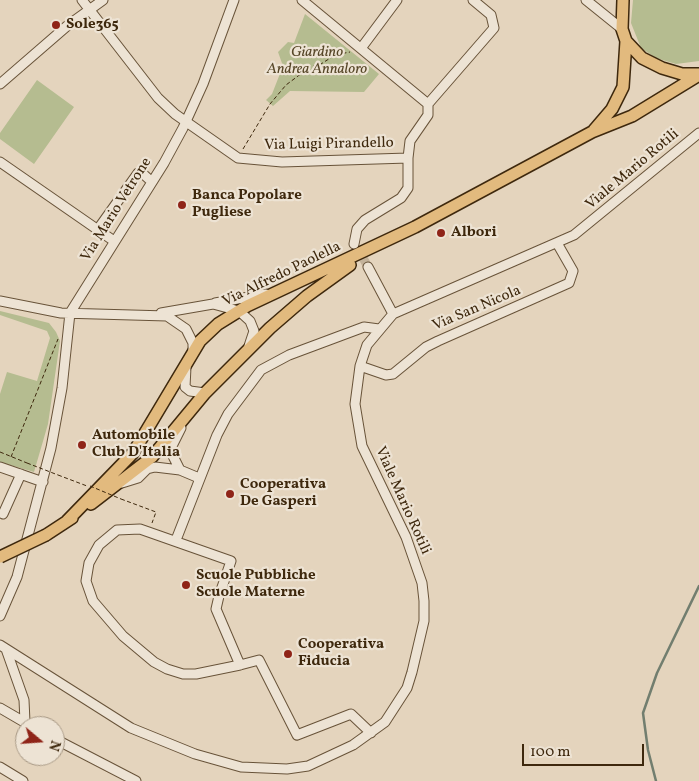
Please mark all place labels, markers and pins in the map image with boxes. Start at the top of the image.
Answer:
place label: Sole365 [66,16,119,34]
marker: Sole365 [50,19,62,31]
place label: Banca Popolare Pugliese [192,187,302,222]
marker: Banca Popolare Pugliese [176,199,188,211]
place label: Albori [451,224,497,242]
marker: Albori [435,227,447,239]
place label: Automobile Club D'Italia [92,427,180,462]
marker: Automobile Club D'Italia [76,439,88,451]
place label: Cooperativa De Gasperi [240,476,326,511]
marker: Cooperativa De Gasperi [224,488,236,500]
place label: Scuole Pubbliche Scuole Materne [196,567,316,602]
marker: Scuole Pubbliche Scuole Materne [180,579,192,591]
place label: Cooperativa Fiducia [298,636,384,671]
marker: Cooperativa Fiducia [282,648,294,660]

